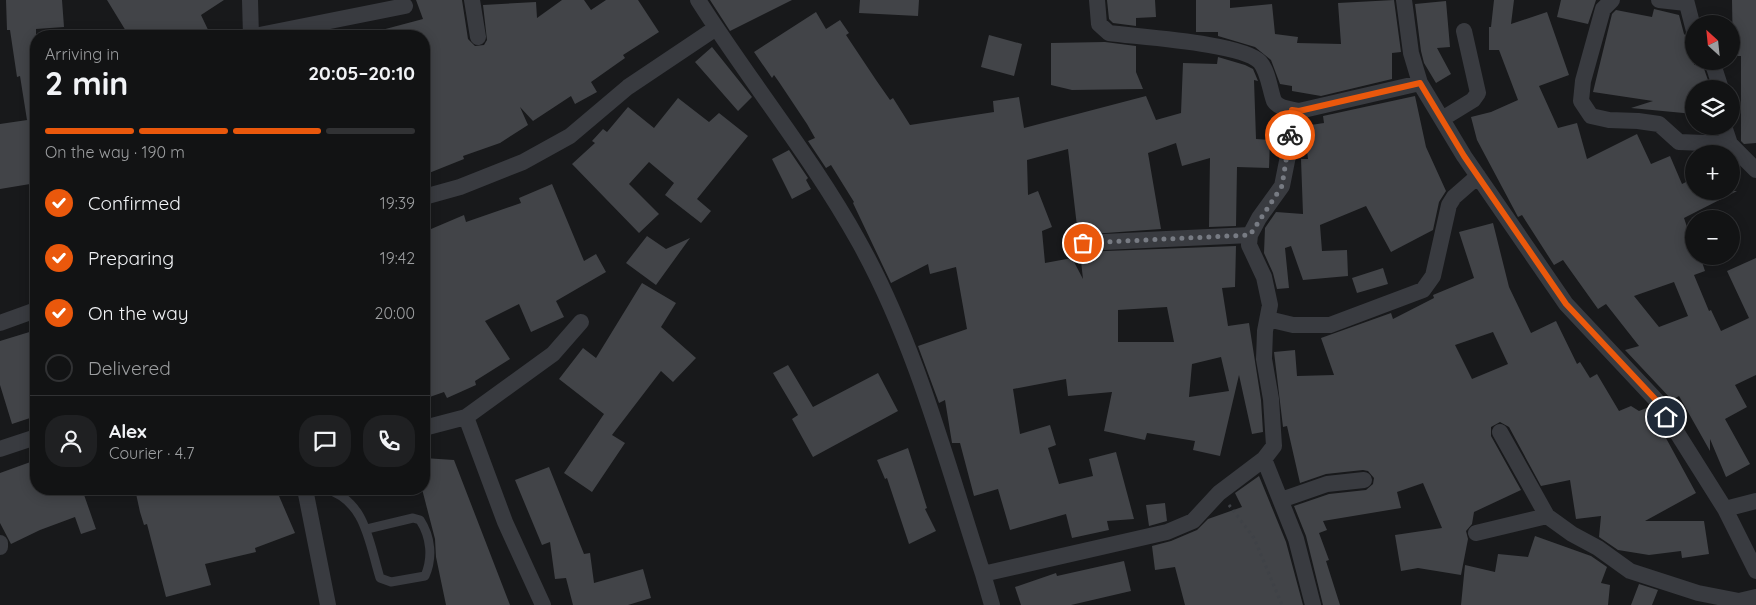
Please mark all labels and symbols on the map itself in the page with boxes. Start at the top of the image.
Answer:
north arrow [1685,15,1740,70]
courier [1265,110,1315,160]
pin [1062,222,1104,264]
pin [1645,396,1687,438]

